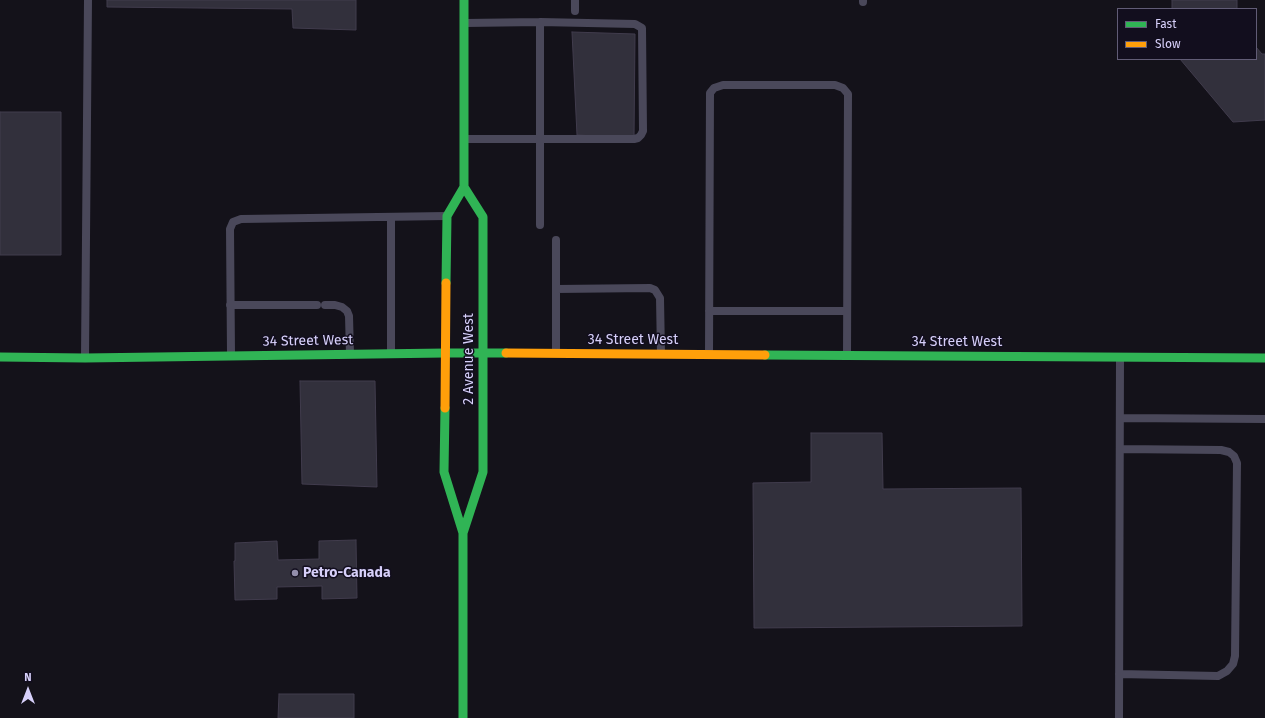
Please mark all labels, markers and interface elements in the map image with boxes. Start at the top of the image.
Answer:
legend [1117,8,1257,60]
text: Fast [1155,17,1177,31]
text: Slow [1155,37,1181,51]
street label: 2 Avenue West [461,313,477,405]
street label: 34 Street West [263,332,353,350]
street label: 34 Street West [588,332,678,348]
street label: 34 Street West [912,334,1002,350]
place label: Petro-Canada [303,565,391,581]
marker: Petro-Canada [290,568,300,578]
north arrow [8,670,48,710]
text: N [24,671,32,684]

